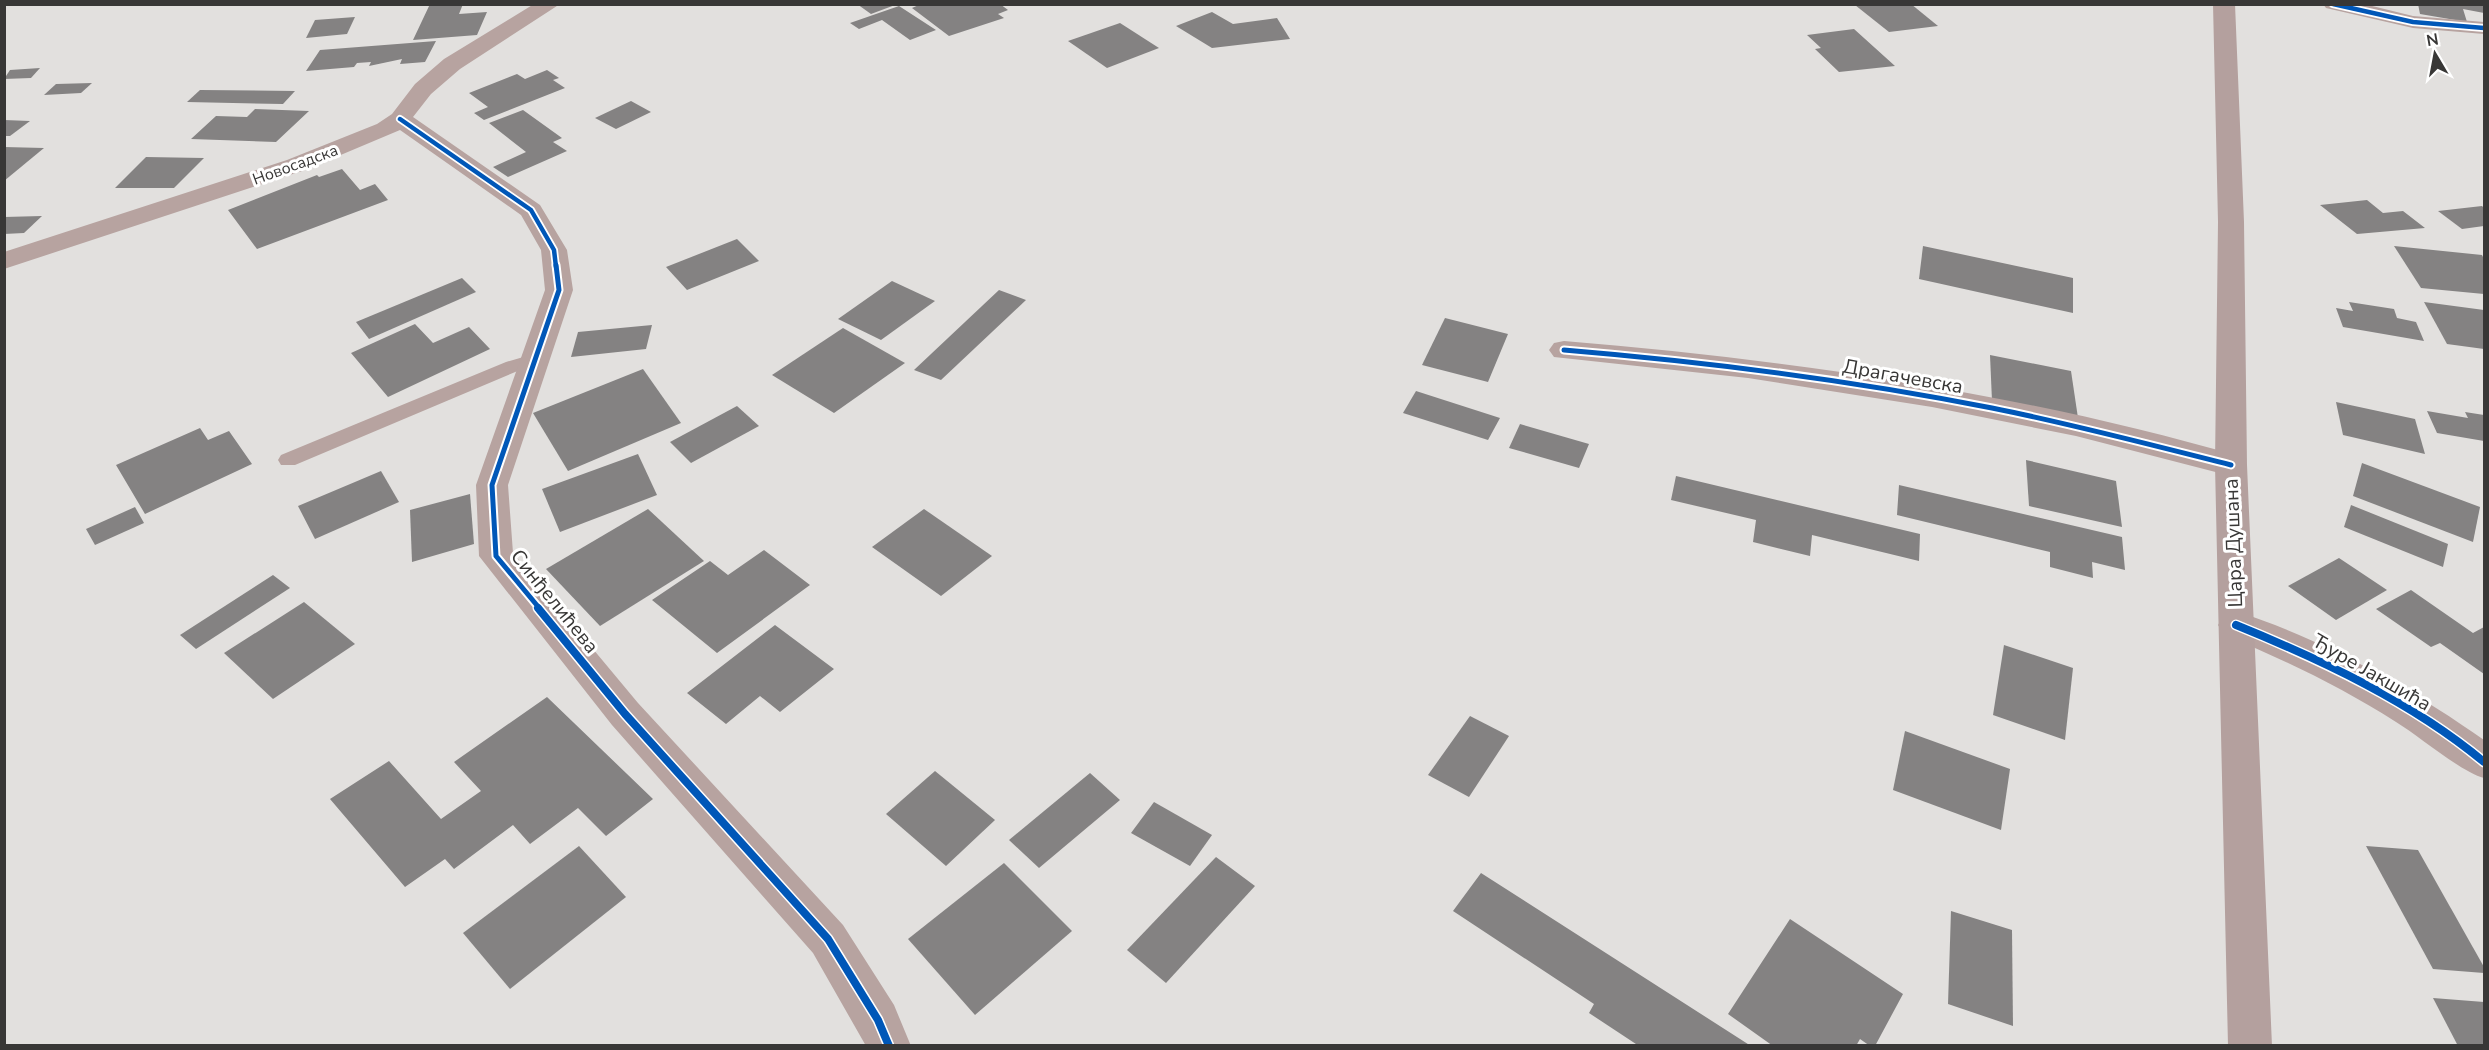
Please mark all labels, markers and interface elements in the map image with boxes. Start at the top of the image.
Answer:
north arrow [2405,24,2465,84]
text: N [2425,28,2440,52]
street label: Новосадска [250,139,341,191]
street label: Драгачевска [1841,353,1965,400]
street label: Цара Душана [2218,478,2249,608]
street label: Синђелићева [504,544,605,659]
street label: Ђуре Јакшића [2307,628,2436,717]

